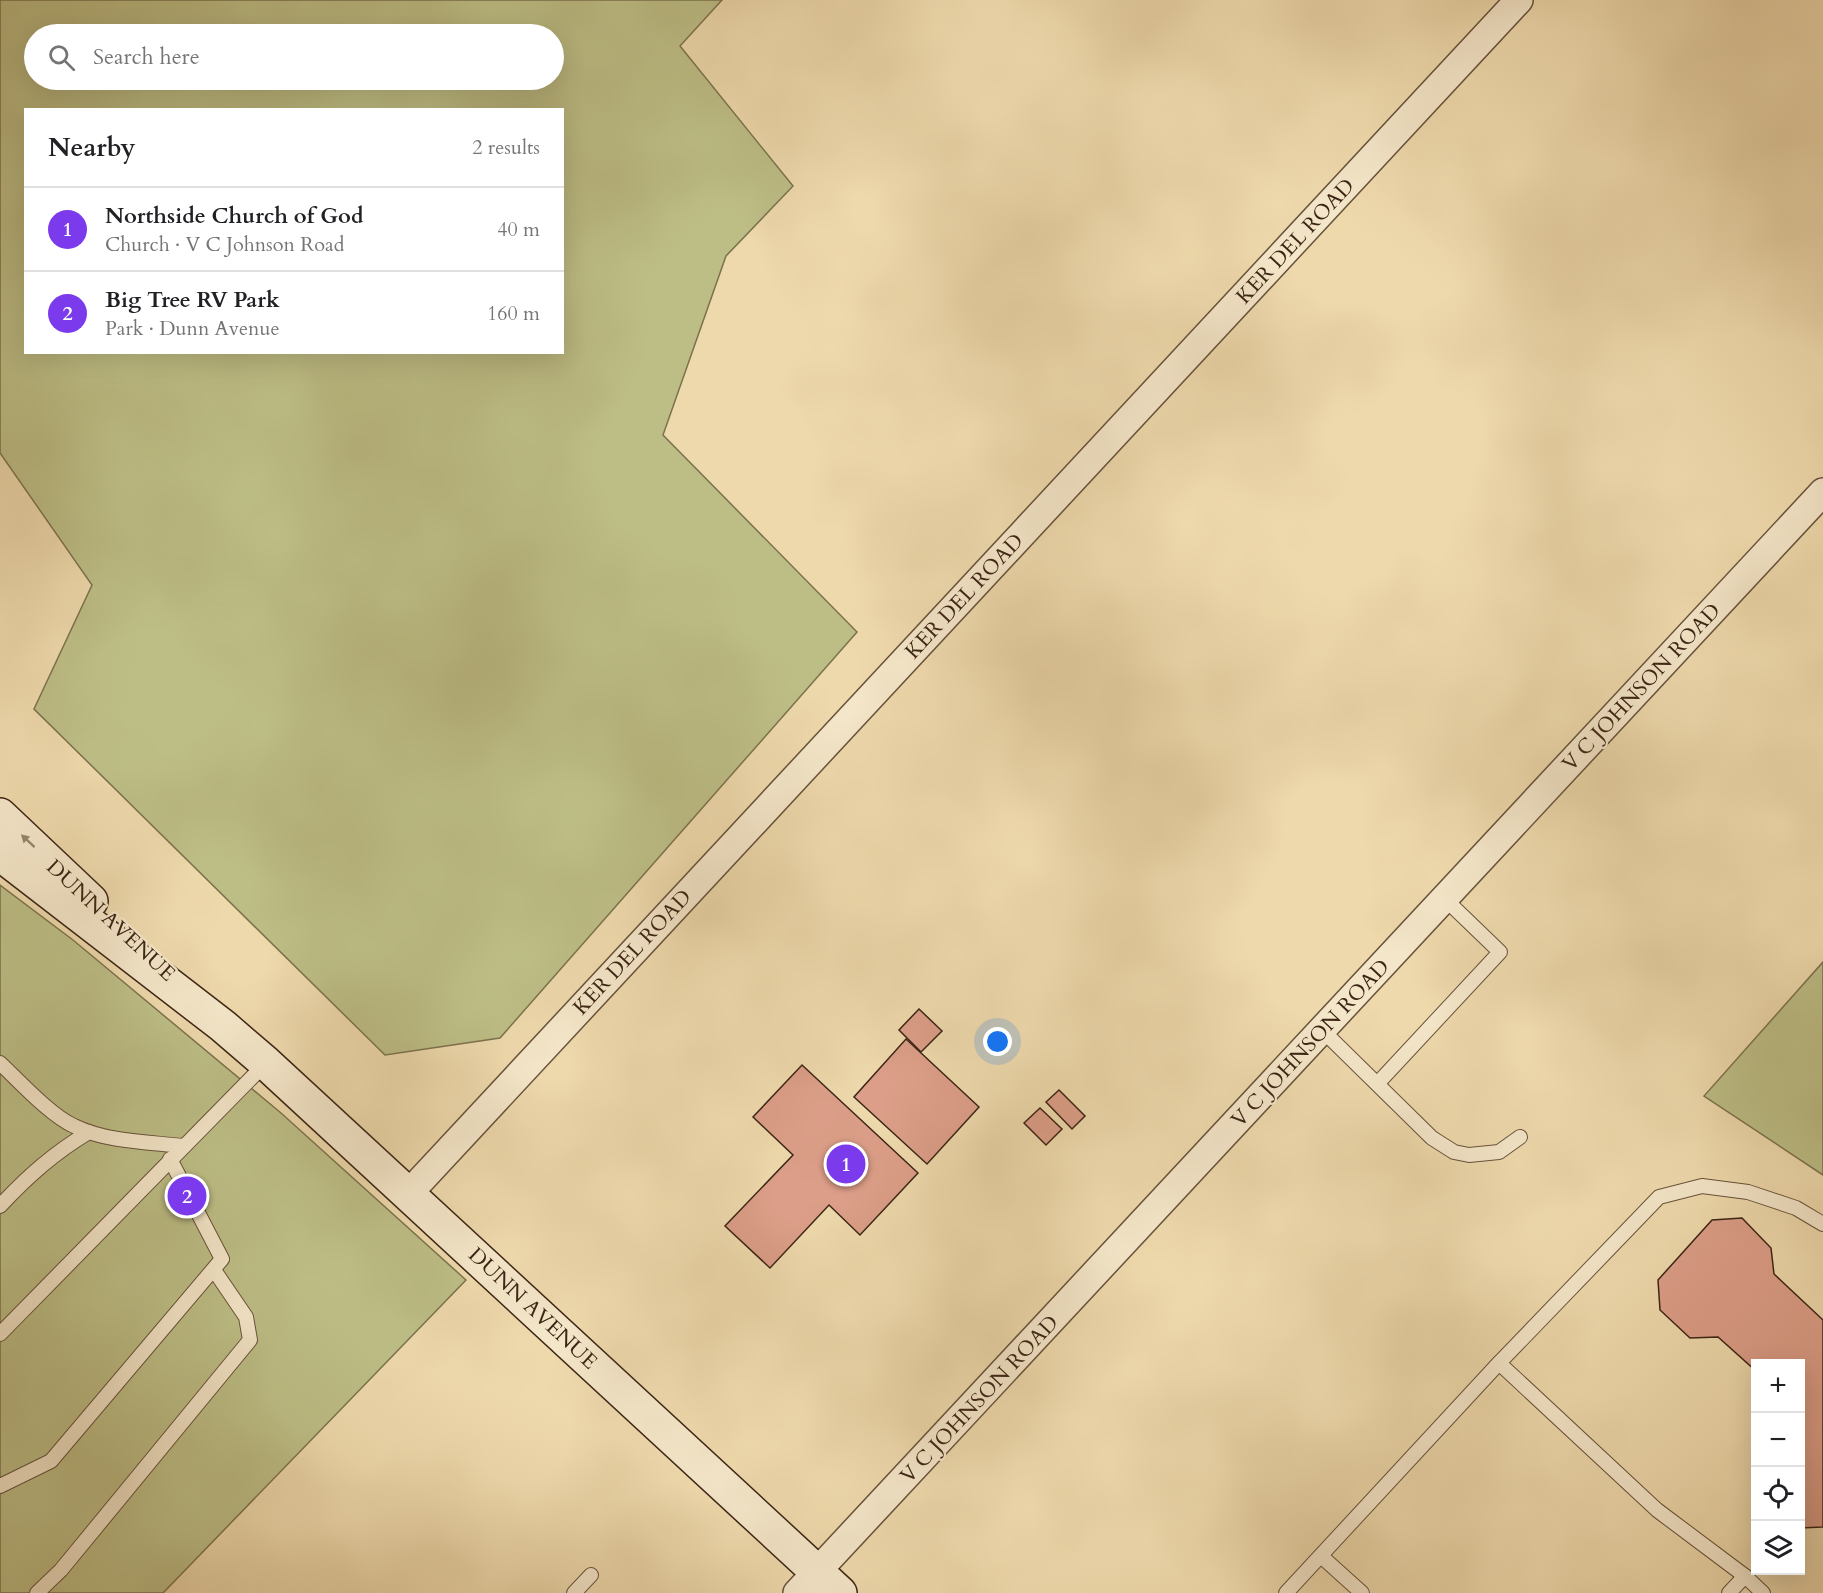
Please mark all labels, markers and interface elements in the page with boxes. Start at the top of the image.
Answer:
search box [24,24,564,90]
icon: search [45,41,78,74]
text: Search here [93,42,200,72]
text: Nearby [48,130,136,165]
text: 2 results [472,134,540,161]
street label: KER DEL ROAD [1230,172,1361,310]
text: Northside Church of God [105,201,363,231]
text: 1 [62,216,73,243]
text: 40 m [497,216,540,243]
text: Church · V C Johnson Road [105,231,344,258]
text: Big Tree RV Park [105,285,280,315]
text: 2 [62,300,73,327]
text: 160 m [487,300,540,327]
text: Park · Dunn Avenue [105,315,279,342]
street label: KER DEL ROAD [899,527,1030,665]
street label: V C JOHNSON ROAD [1556,597,1727,778]
one-way arrow [21,835,36,848]
street label: DUNN AVENUE [40,853,182,988]
street label: KER DEL ROAD [567,883,698,1021]
street label: V C JOHNSON ROAD [1225,953,1396,1134]
your location [983,1027,1012,1056]
pin: 1 [826,1142,866,1186]
pin: 2 [168,1174,207,1218]
street label: DUNN AVENUE [462,1241,604,1376]
street label: V C JOHNSON ROAD [894,1309,1065,1490]
map controls [1751,1359,1805,1575]
button: + [1751,1359,1805,1413]
button: − [1751,1413,1805,1467]
button: locate [1751,1467,1805,1521]
button: layers [1751,1521,1805,1575]

